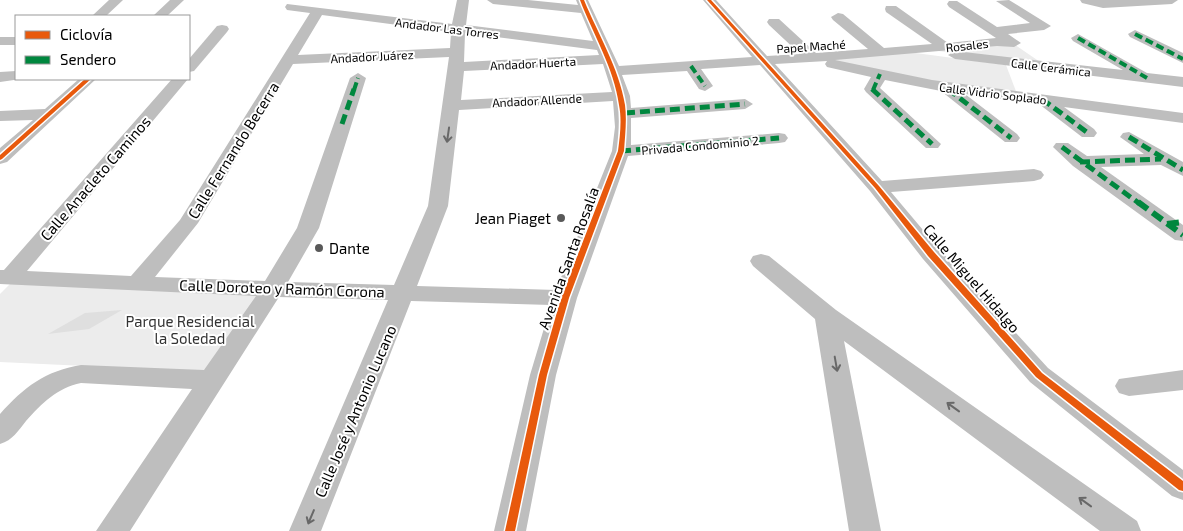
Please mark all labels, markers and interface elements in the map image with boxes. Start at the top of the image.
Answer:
legend [15,15,190,80]
street label: Andador Las Torres [394,15,500,41]
text: Ciclovía [60,25,112,43]
street label: Rosales [945,36,989,54]
street label: Papel Maché [776,37,846,55]
street label: Andador Juárez [330,47,414,65]
text: Sendero [60,50,116,68]
street label: Andador Huerta [490,54,576,72]
street label: Calle Cerámica [1010,55,1092,79]
street label: Calle Fernando Becerra [183,78,283,222]
street label: Calle Vidrio Soplado [938,79,1048,107]
street label: Andador Allende [492,91,582,109]
street label: Calle Anacleto Caminos [36,112,154,244]
one-way arrow [443,127,453,143]
street label: Privada Condominio 2 [641,133,760,157]
street label: Avenida Santa Rosalía [534,184,602,332]
place label: Jean Piaget [475,209,551,227]
marker: Jean Piaget [555,212,567,224]
street label: Calle Miguel Hidalgo [920,220,1024,336]
place label: Dante [329,239,370,257]
marker: Dante [313,242,325,254]
street label: Calle Doroteo y Ramón Corona [179,275,385,301]
park label: Parque Residencial la Soledad [125,312,255,347]
street label: Calle José y Antonio Lucano [311,322,399,500]
one-way arrow [831,356,841,372]
one-way arrow [947,402,961,412]
one-way arrow [1079,497,1092,508]
one-way arrow [306,509,315,524]

